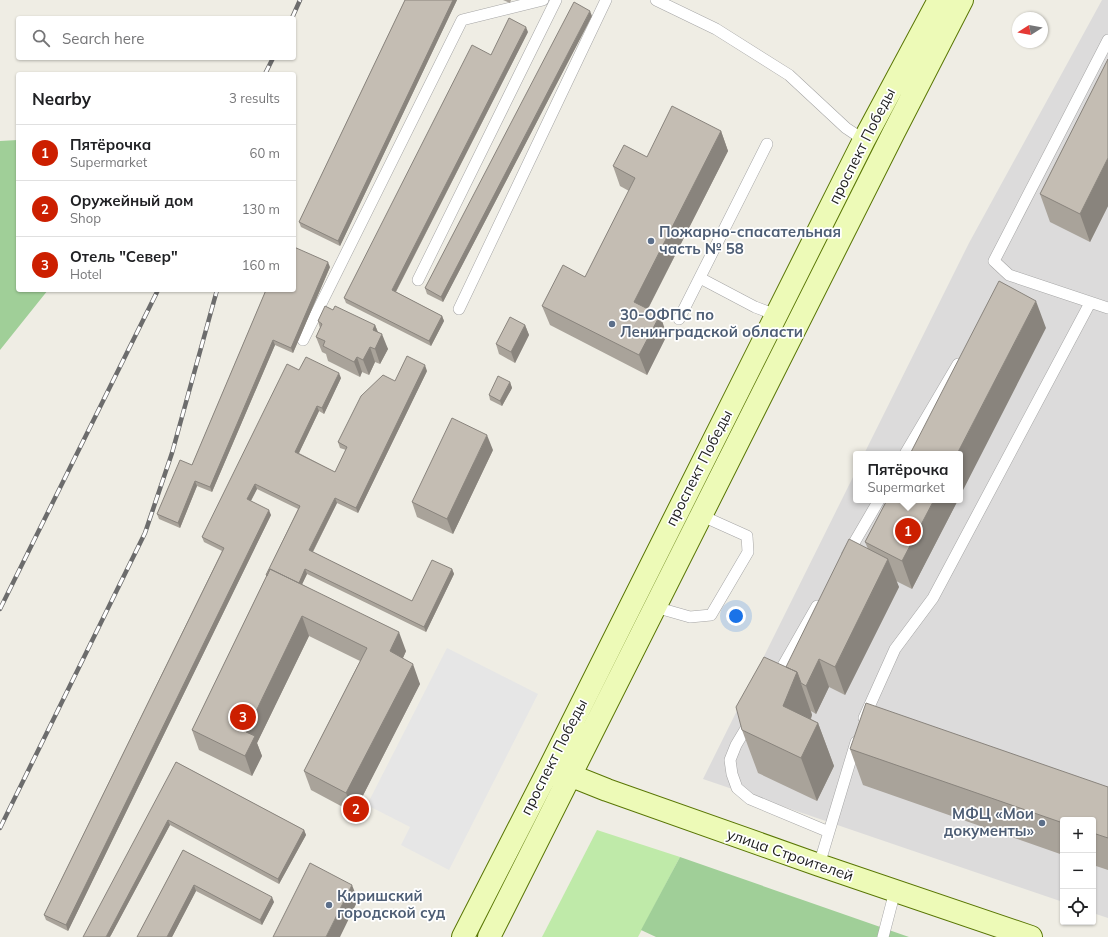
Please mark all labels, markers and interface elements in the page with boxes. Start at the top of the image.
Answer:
north arrow [1012,12,1048,48]
search box [16,16,296,60]
icon: search [30,27,52,49]
text: Search here [62,29,144,48]
street label: проспект Победы [824,84,899,207]
text: Nearby [32,88,91,109]
text: 3 results [229,90,280,106]
text: Пятёрочка [70,135,151,154]
text: 1 [41,145,49,161]
text: 60 m [250,145,280,161]
text: Supermarket [70,154,147,170]
text: Оружейный дом [70,191,193,210]
text: 2 [41,201,49,217]
text: 130 m [242,201,280,217]
text: Shop [70,210,101,226]
place label: Пожарно-спасательная часть № 58 [659,222,841,258]
marker: Пожарно-спасательная часть № 58 [646,236,656,246]
text: Отель "Север" [70,247,178,266]
text: 3 [41,257,49,273]
text: 160 m [242,257,280,273]
text: Hotel [70,266,102,282]
place label: 30-ОФПС по Ленинградской области [620,305,803,341]
marker: 30-ОФПС по Ленинградской области [607,319,617,329]
street label: проспект Победы [661,406,736,529]
popup [853,451,963,503]
text: Пятёрочка [867,460,949,479]
text: Supermarket [867,479,945,495]
pin: 1 [895,516,921,546]
your location [726,606,746,626]
street label: проспект Победы [516,695,591,818]
pin: 3 [230,702,256,732]
pin: 2 [343,794,369,824]
place label: МФЦ «Мои документы» [944,804,1035,840]
map controls [1060,817,1096,925]
button: + [1060,817,1096,853]
marker: МФЦ «Мои документы» [1037,818,1047,828]
street label: улица Строителей [724,824,856,885]
button: − [1060,853,1096,889]
place label: Киришский городской суд [337,886,446,922]
button: locate [1060,889,1096,925]
marker: Киришский городской суд [324,900,334,910]

